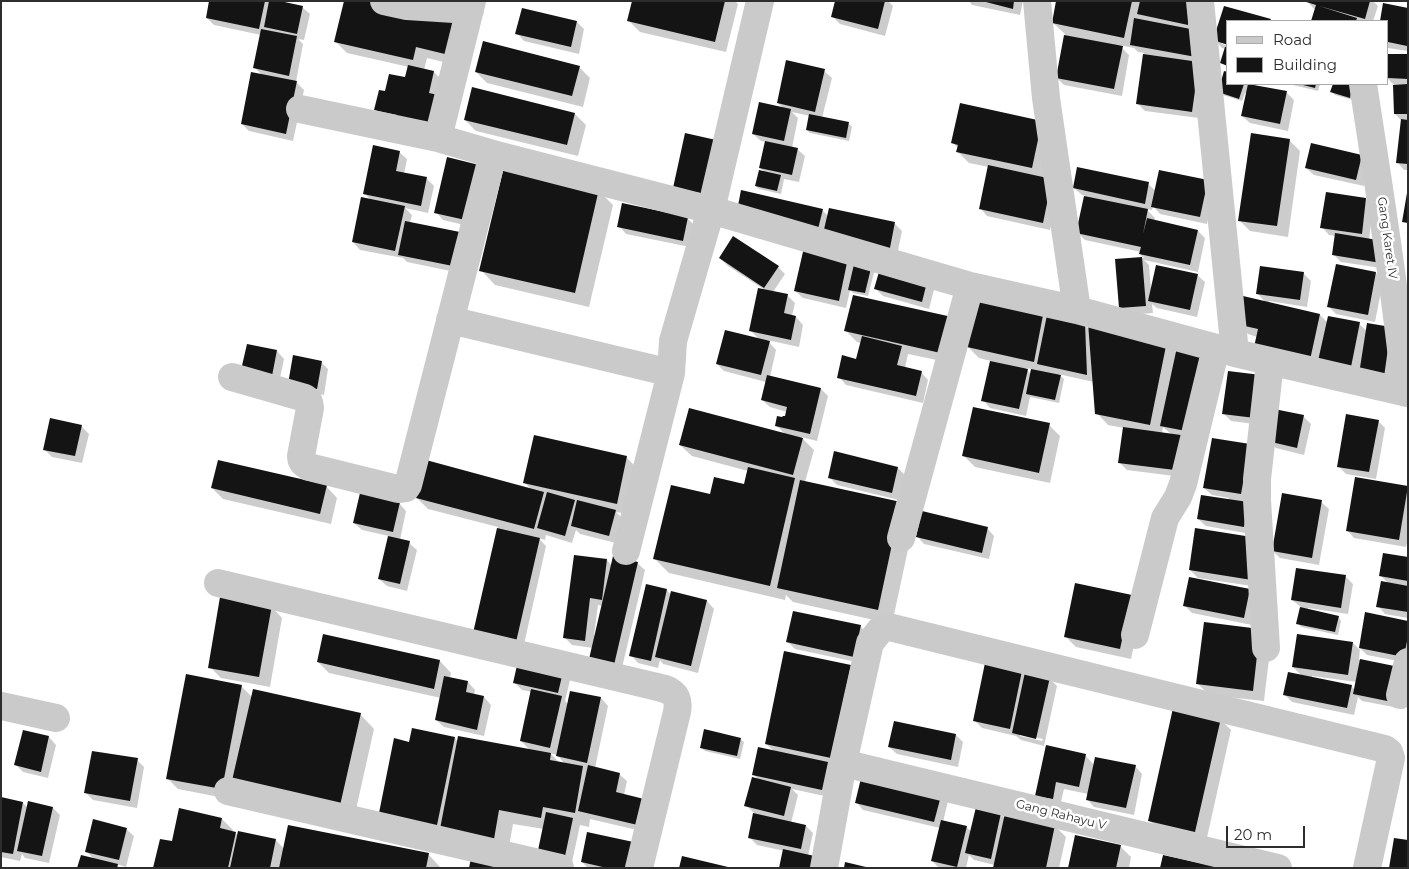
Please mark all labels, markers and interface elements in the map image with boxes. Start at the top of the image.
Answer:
legend [1226,20,1389,85]
text: Road [1273,30,1312,49]
text: Building [1273,55,1337,74]
street label: Gang Karet IV [1374,196,1400,280]
street label: Gang Rahayu V [1014,797,1108,833]
scale bar [1229,816,1308,848]
text: 20 m [1234,825,1272,844]

